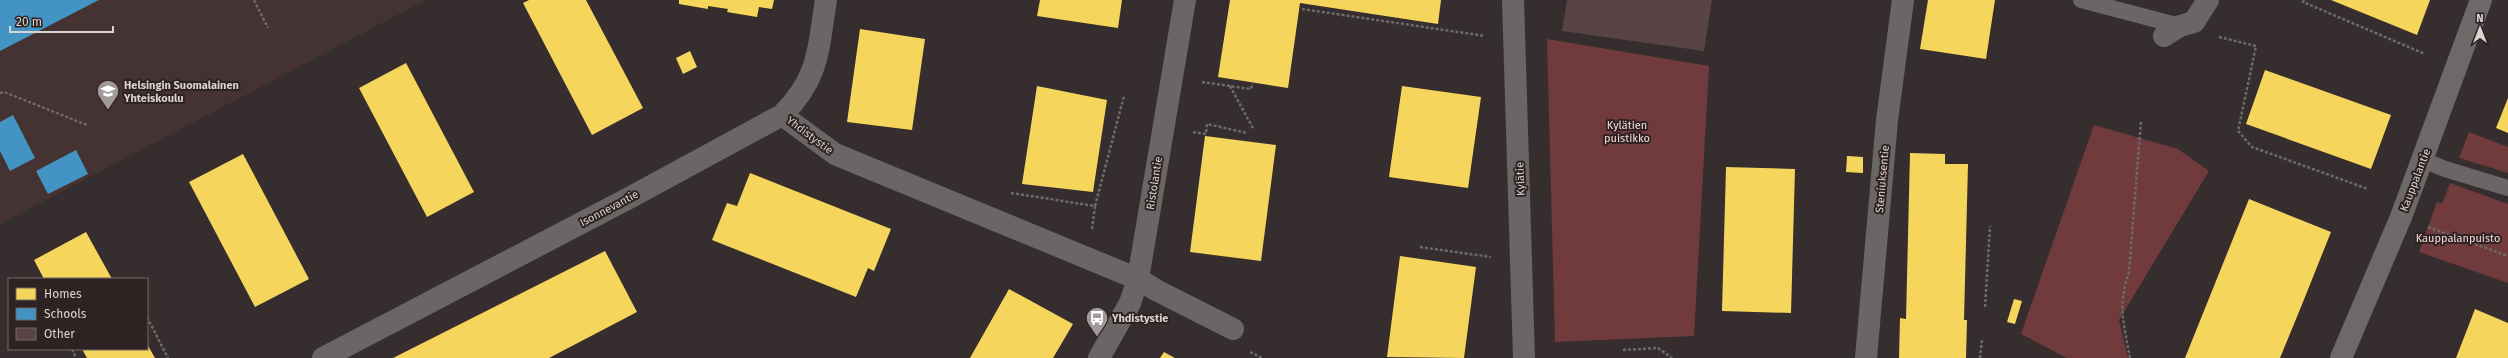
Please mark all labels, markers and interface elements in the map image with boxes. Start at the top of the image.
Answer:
scale bar [10,8,113,34]
north arrow [2460,8,2500,48]
text: N [2476,12,2484,25]
text: 20 m [16,15,42,29]
school or university icon: Helsingin Suomalainen Yhteiskoulu [95,78,121,111]
place label: Helsingin Suomalainen Yhteiskoulu [123,79,239,105]
street label: Yhdistystie [784,114,835,157]
park label: Kylätien puistikko [1604,119,1650,145]
street label: Steniuksentie [1873,145,1892,213]
street label: Kauppalantie [2398,147,2433,213]
street label: Ristolantie [1144,155,1165,211]
street label: Kylätie [1513,162,1528,196]
street label: Isonnevantie [578,188,641,229]
park label: Kauppalanpuisto [2416,232,2500,245]
legend [8,278,148,350]
text: Homes [44,287,82,301]
bus stop icon: Yhdistystie [1084,305,1110,338]
text: Schools [44,307,87,321]
place label: Yhdistystie [1111,312,1168,325]
text: Other [44,327,75,341]

